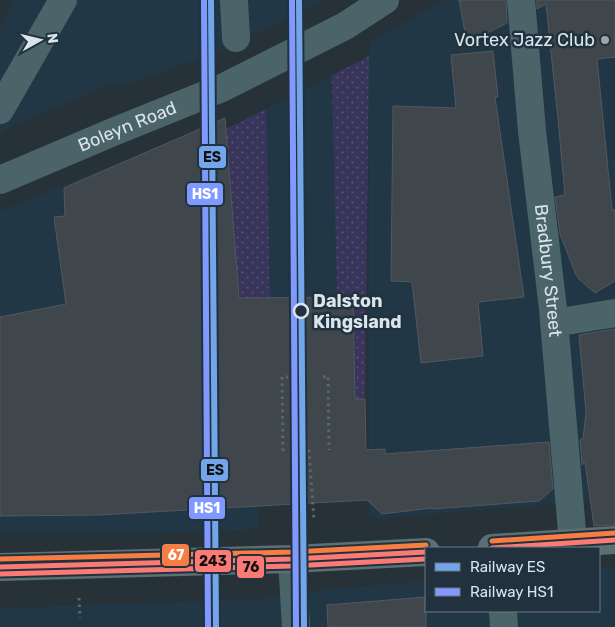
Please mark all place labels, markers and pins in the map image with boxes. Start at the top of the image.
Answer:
place label: Vortex Jazz Club [454,29,595,51]
marker: Vortex Jazz Club [599,34,611,46]
place label: Dalston Kingsland [313,290,402,333]
marker: Dalston Kingsland [293,303,309,319]

